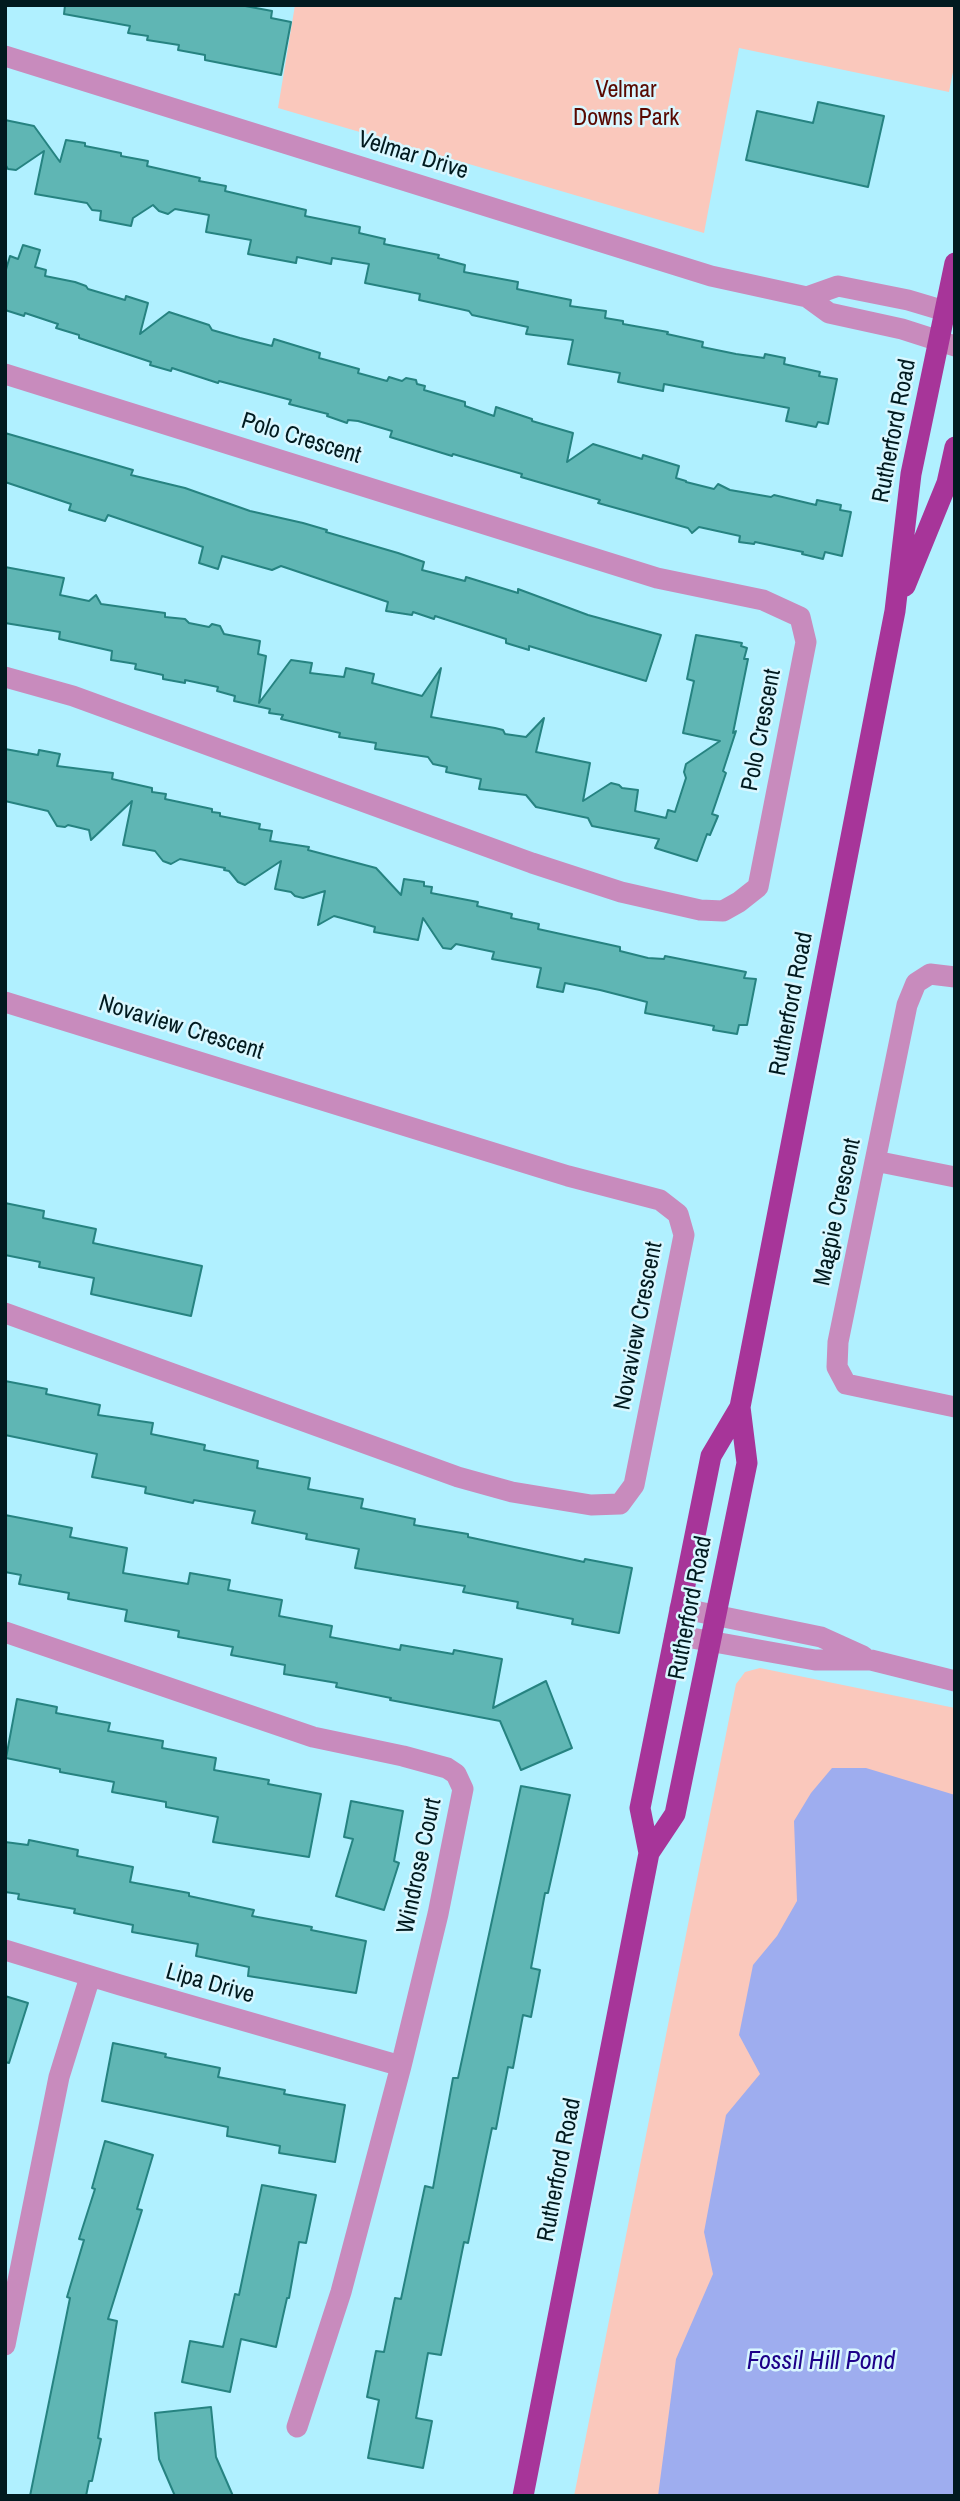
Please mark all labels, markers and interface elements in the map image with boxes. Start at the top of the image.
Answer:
park label: Velmar Downs Park [573,77,679,133]
street label: Velmar Drive [354,126,472,186]
street label: Rutherford Road [867,357,923,505]
street label: Polo Crescent [238,407,364,471]
street label: Polo Crescent [736,667,788,793]
street label: Rutherford Road [764,930,820,1078]
street label: Novaview Crescent [95,989,267,1067]
street label: Magpie Crescent [808,1136,868,1288]
street label: Novaview Crescent [609,1240,669,1412]
street label: Rutherford Road [663,1534,719,1682]
street label: Windrose Court [392,1796,448,1936]
street label: Lipa Drive [162,1958,258,2010]
street label: Rutherford Road [532,2096,588,2244]
water label: Fossil Hill Pond [747,2346,895,2378]

